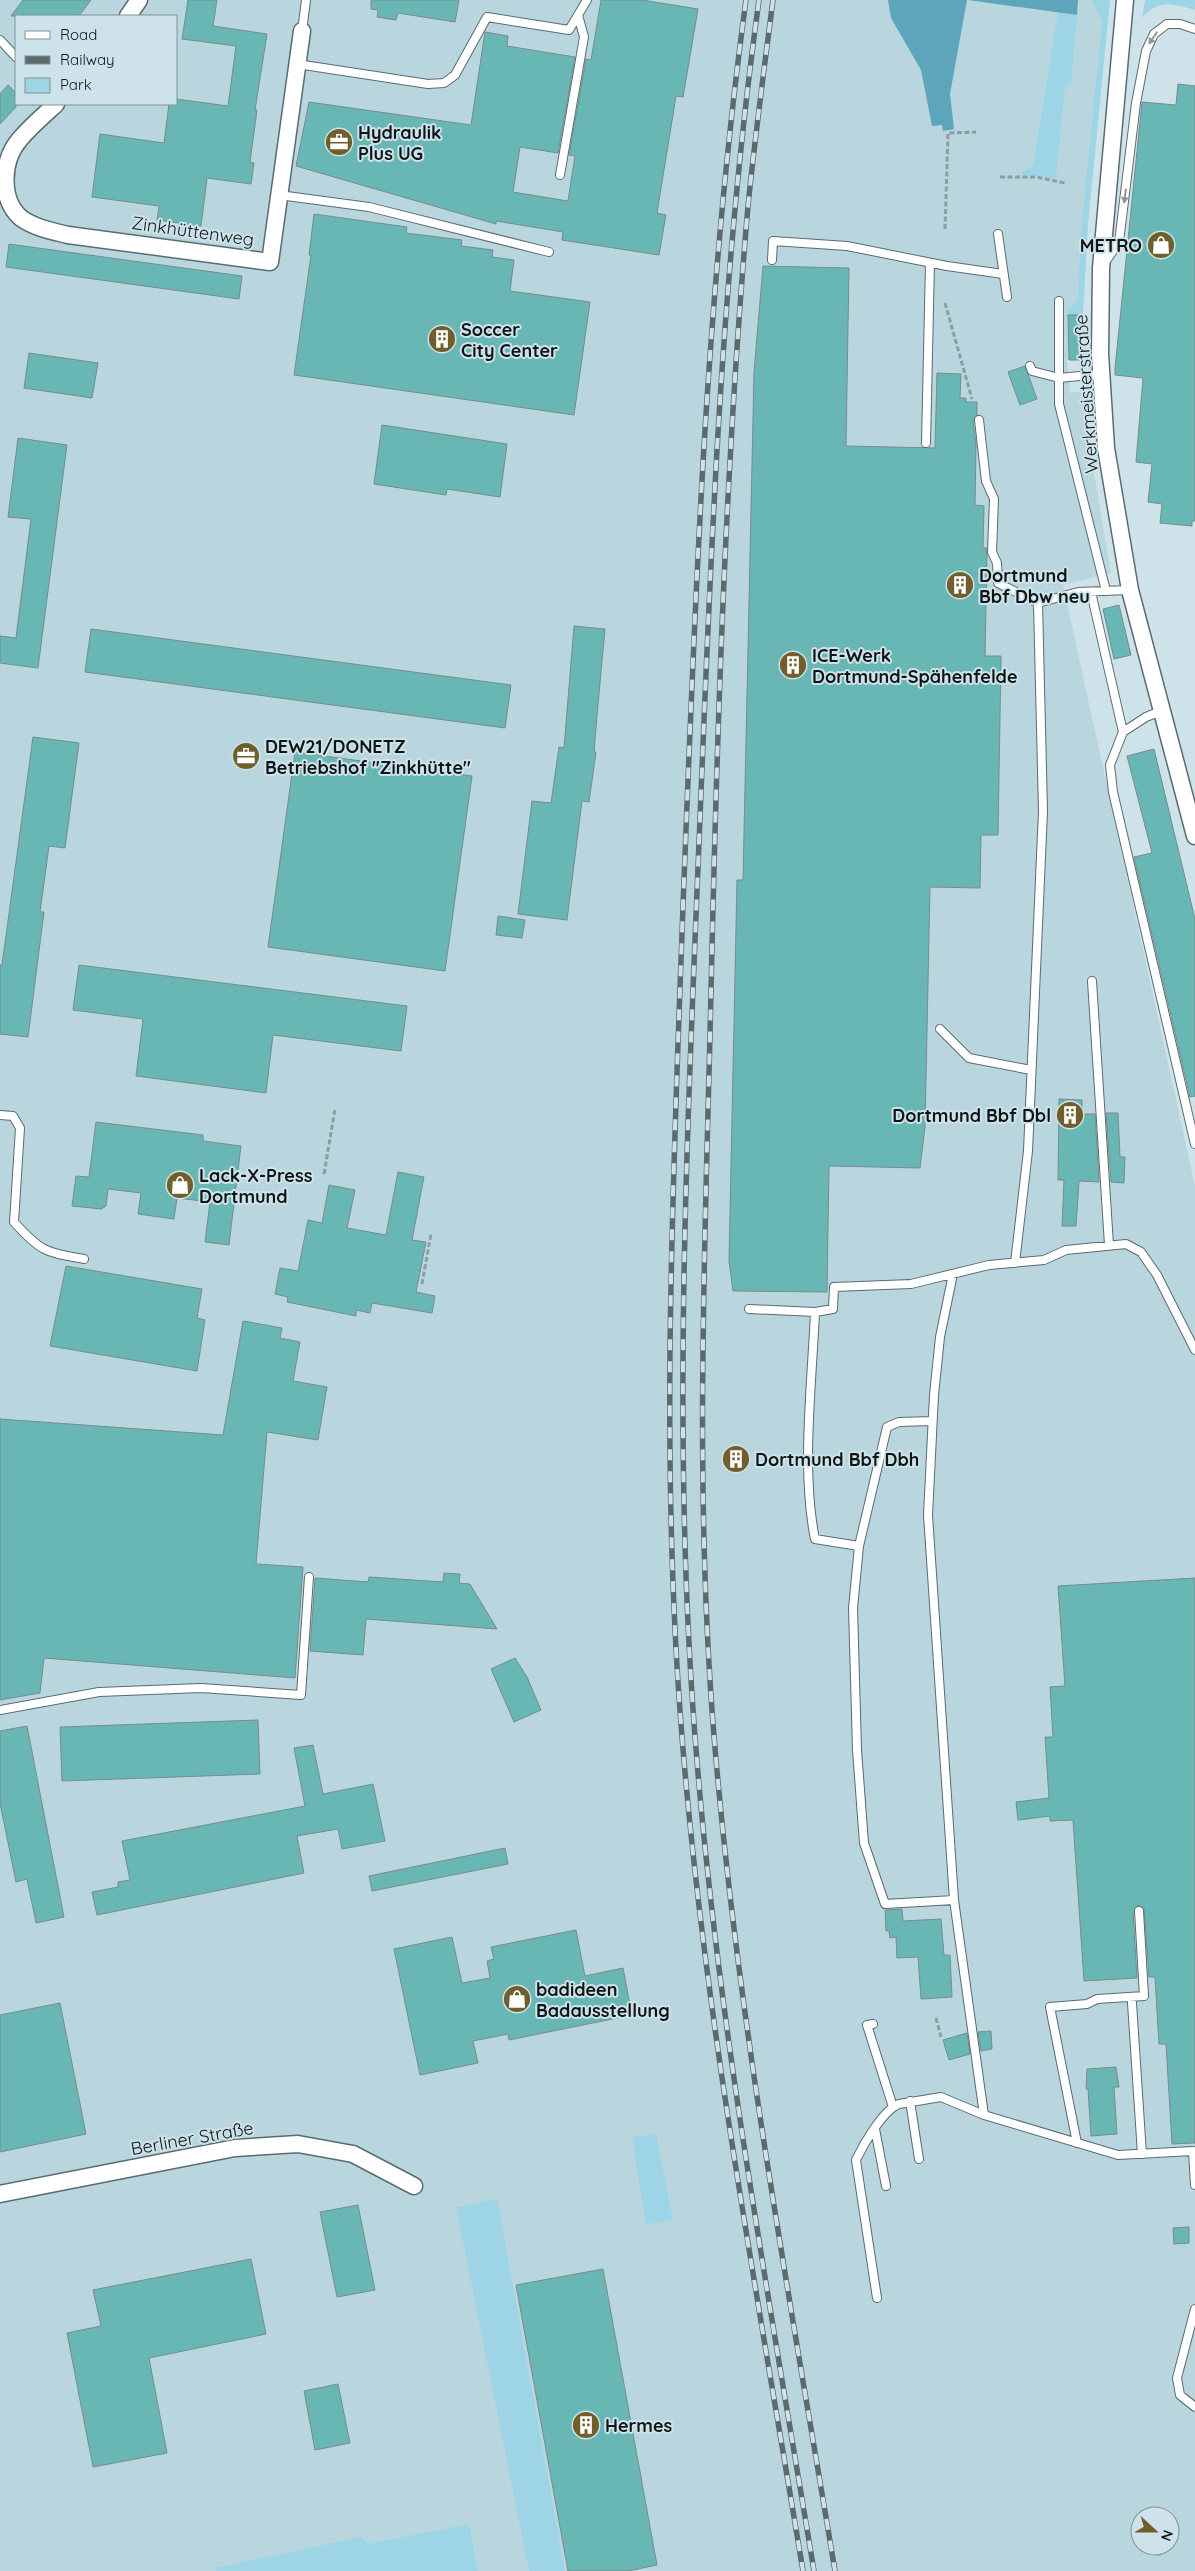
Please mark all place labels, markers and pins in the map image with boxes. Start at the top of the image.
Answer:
place label: Hydraulik Plus UG [358,121,441,165]
office icon: Hydraulik Plus UG [324,127,354,157]
shop icon: METRO [1146,230,1176,260]
place label: METRO [1080,234,1142,257]
place label: Soccer City Center [461,318,558,362]
building icon: Soccer City Center [427,324,457,354]
place label: Dortmund Bbf Dbw neu [979,564,1090,608]
building icon: Dortmund Bbf Dbw neu [945,570,975,600]
place label: ICE-Werk Dortmund-Spähenfelde [812,644,1018,688]
building icon: ICE-Werk Dortmund-Spähenfelde [778,650,808,680]
place label: DEW21/DONETZ Betriebshof "Zinkhütte" [265,735,471,779]
office icon: DEW21/DONETZ Betriebshof "Zinkhütte" [231,741,261,771]
building icon: Dortmund Bbf Dbl [1055,1100,1085,1130]
place label: Dortmund Bbf Dbl [892,1104,1051,1127]
place label: Lack-X-Press Dortmund [199,1164,313,1208]
shop icon: Lack-X-Press Dortmund [165,1170,195,1200]
building icon: Dortmund Bbf Dbh [721,1444,751,1474]
place label: Dortmund Bbf Dbh [755,1448,919,1471]
place label: badideen Badausstellung [536,1978,670,2022]
shop icon: badideen Badausstellung [502,1984,532,2014]
building icon: Hermes [571,2410,601,2440]
place label: Hermes [605,2414,673,2437]

